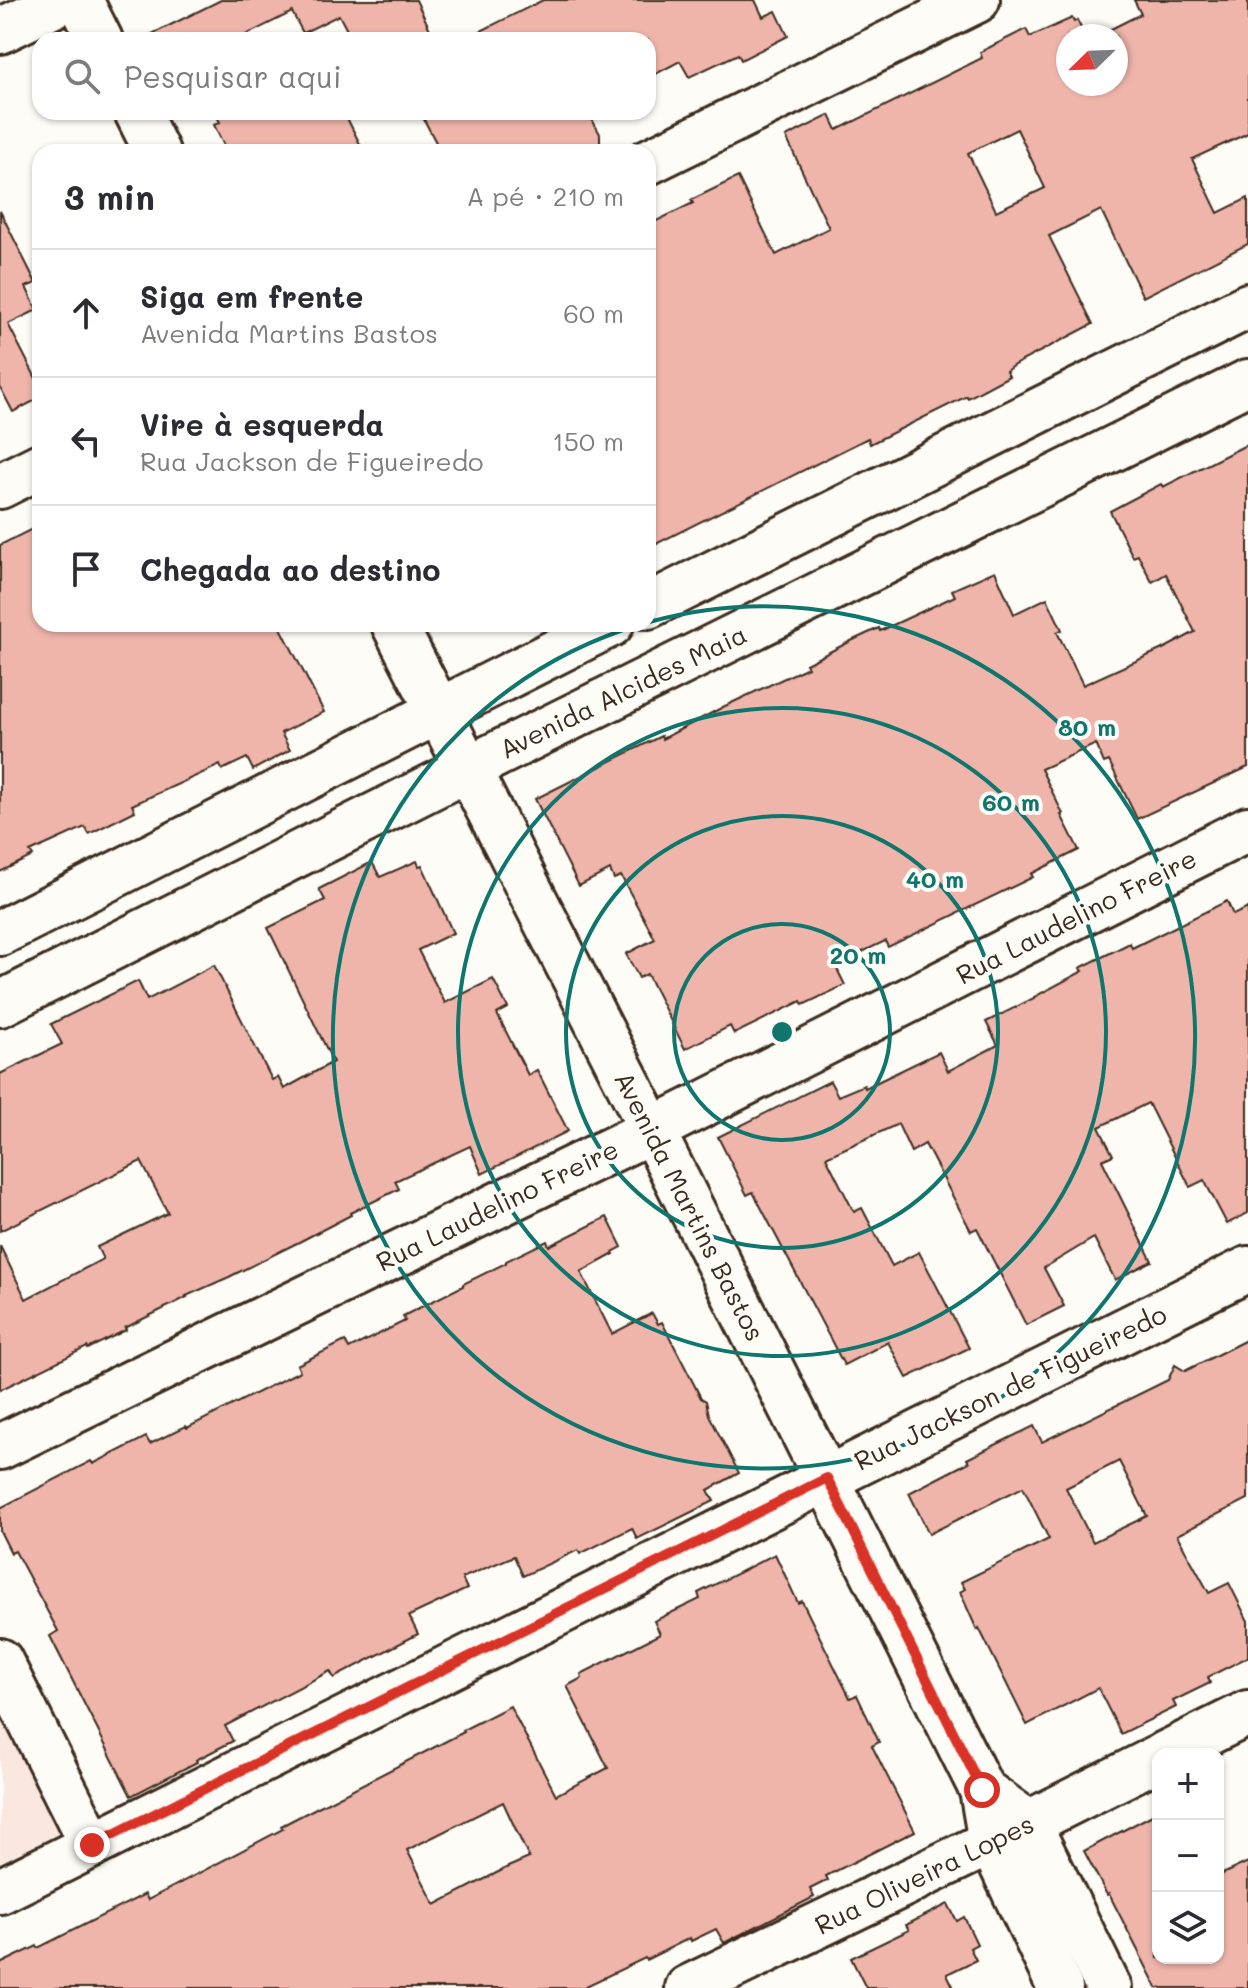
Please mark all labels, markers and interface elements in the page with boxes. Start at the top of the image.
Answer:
north arrow [1056,24,1128,96]
search box [32,32,656,120]
icon: search [60,54,104,98]
text: Pesquisar aqui [124,56,342,96]
text: 3 min [64,174,155,219]
text: A pé · 210 m [466,179,624,213]
text: Siga em frente [140,276,363,316]
icon: ahead [64,291,108,335]
text: 60 m [563,296,624,330]
text: Avenida Martins Bastos [140,316,438,350]
text: Vire à esquerda [140,404,384,444]
icon: left [64,419,108,463]
text: 150 m [552,424,624,458]
text: Rua Jackson de Figueiredo [140,444,484,478]
icon: arrive [64,547,108,591]
text: Chegada ao destino [140,549,440,589]
street label: Avenida Alcides Maia [494,616,752,766]
text: 80 m [1058,711,1116,742]
text: 60 m [982,786,1040,817]
street label: Rua Laudelino Freire [950,841,1202,991]
text: 40 m [906,863,964,894]
text: 20 m [830,939,886,970]
centre of rings [768,1018,796,1046]
street label: Avenida Martins Bastos [607,1066,773,1346]
street label: Rua Laudelino Freire [370,1132,624,1278]
street label: Rua Jackson de Figueiredo [848,1296,1172,1478]
map controls [1152,1748,1224,1964]
button: + [1152,1748,1224,1820]
route start [964,1772,1000,1808]
street label: Rua Oliveira Lopes [809,1806,1039,1942]
button: − [1152,1820,1224,1892]
route end [74,1827,110,1863]
button: layers [1152,1892,1224,1964]

